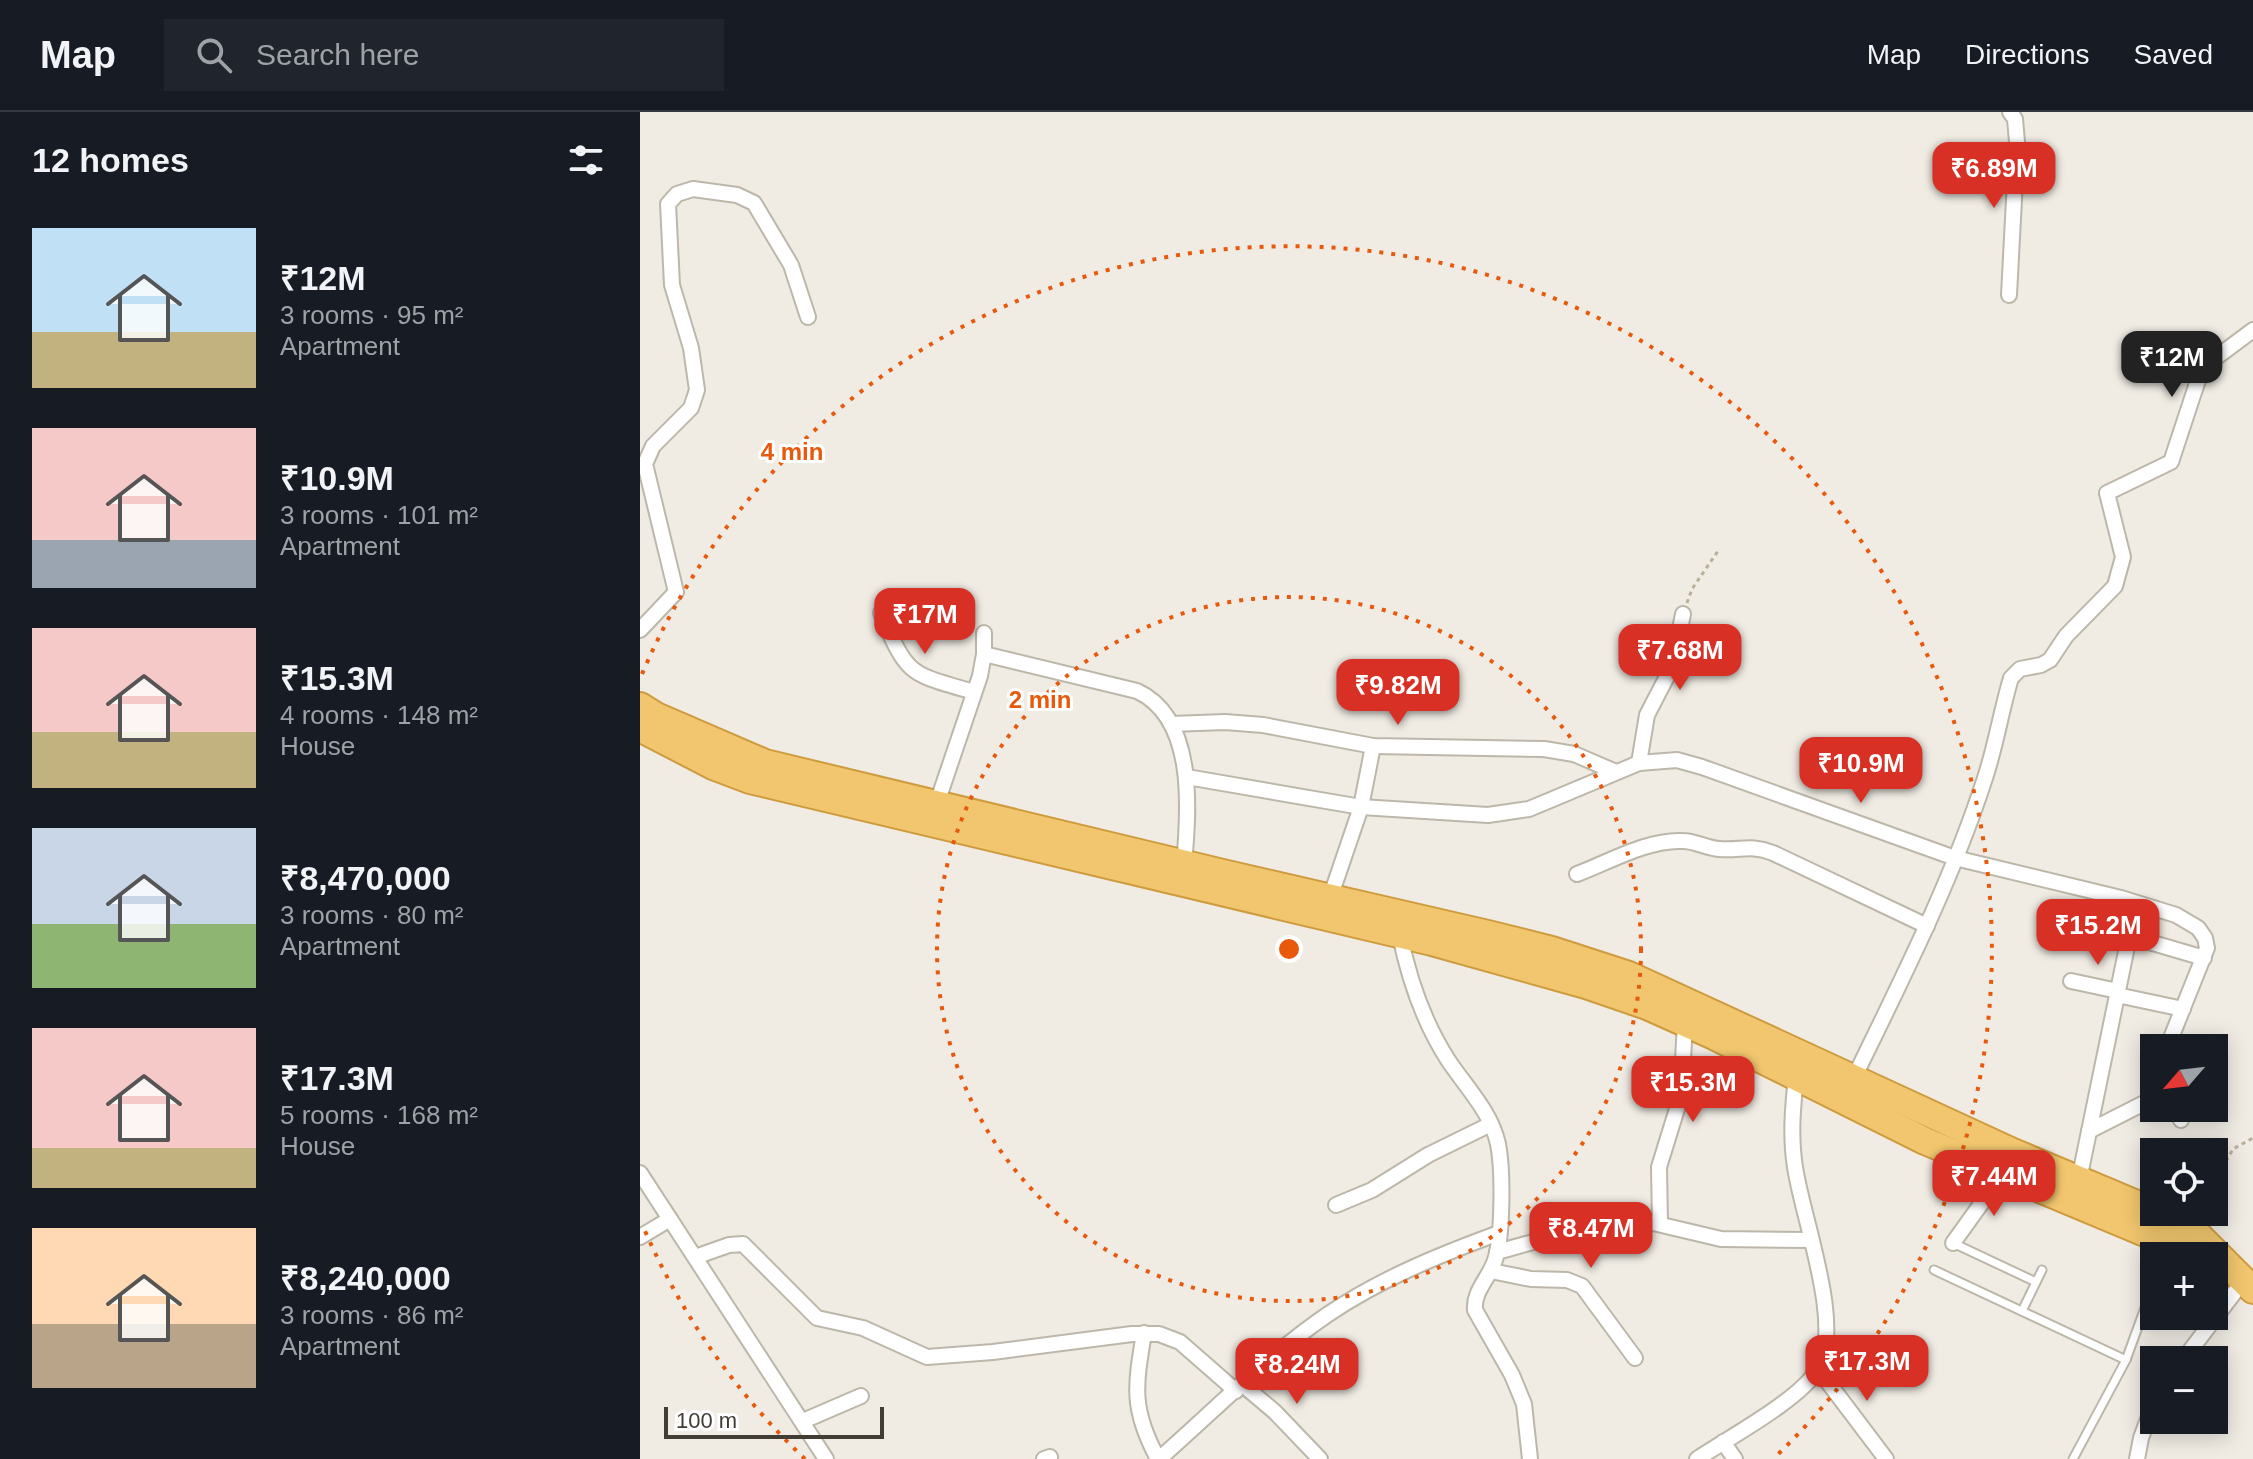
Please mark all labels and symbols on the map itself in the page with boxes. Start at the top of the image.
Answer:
pin: ₹6.89M [1929,142,2059,210]
pin: ₹12M [2125,331,2219,399]
text: 4 min [761,438,823,465]
pin: ₹17M [878,588,972,656]
pin: ₹7.68M [1615,624,1745,692]
pin: ₹9.82M [1333,659,1463,727]
text: 2 min [1009,686,1071,713]
pin: ₹10.9M [1796,737,1926,805]
pin: ₹15.2M [2033,899,2163,967]
centre of rings [1275,935,1303,963]
north arrow [2140,1034,2228,1122]
pin: ₹15.3M [1628,1056,1758,1124]
pin: ₹7.44M [1929,1150,2059,1218]
pin: ₹8.47M [1526,1202,1656,1270]
pin: ₹17.3M [1802,1335,1932,1403]
pin: ₹8.24M [1232,1338,1362,1406]
scale bar [664,1403,884,1439]

